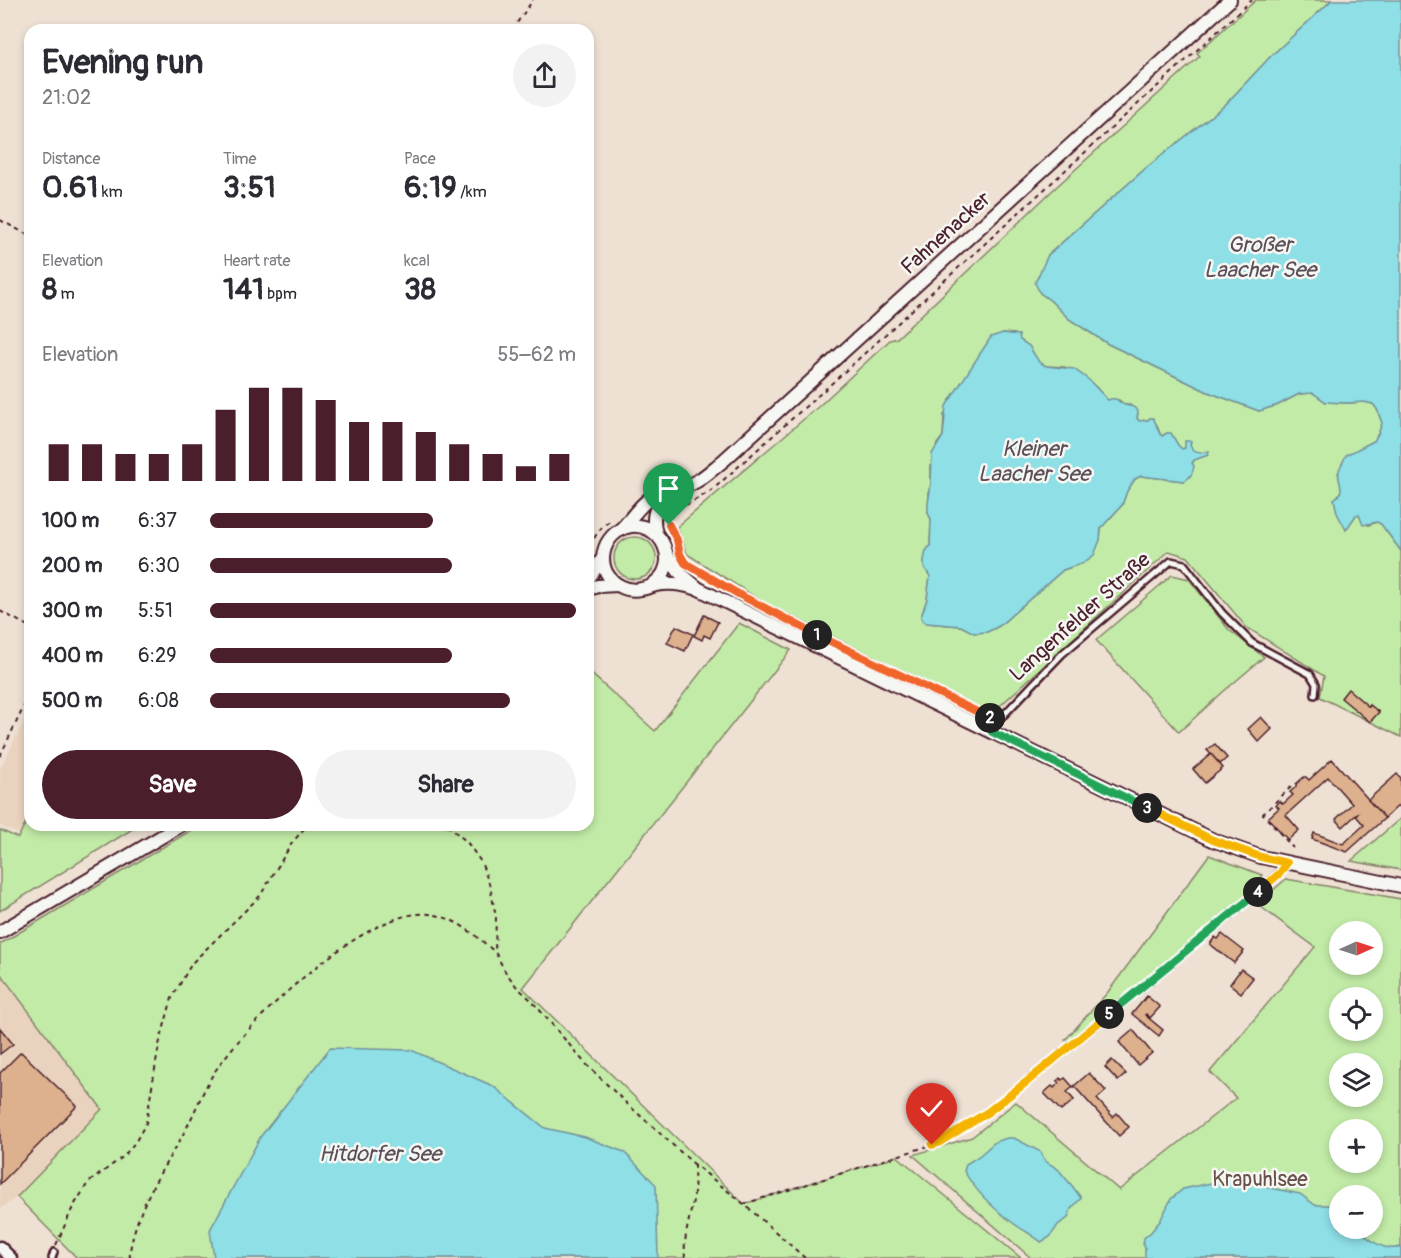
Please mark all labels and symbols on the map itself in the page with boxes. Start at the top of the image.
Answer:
street label: Fahnenacker [895,185,997,280]
water label: Großer Laacher See [1204,231,1318,284]
water label: Kleiner Laacher See [978,435,1092,488]
pin [643,463,694,525]
street label: Langenfelder Straße [1004,546,1157,687]
pin: 1 [802,620,832,650]
pin: 2 [975,703,1005,733]
pin: 3 [1132,793,1162,823]
pin: 4 [1243,877,1273,907]
north arrow [1329,921,1383,975]
pin: 5 [1094,999,1124,1029]
pin [906,1083,957,1145]
water label: Hitdorfer See [319,1140,443,1168]
park label: Krapuhlsee [1212,1166,1308,1193]

